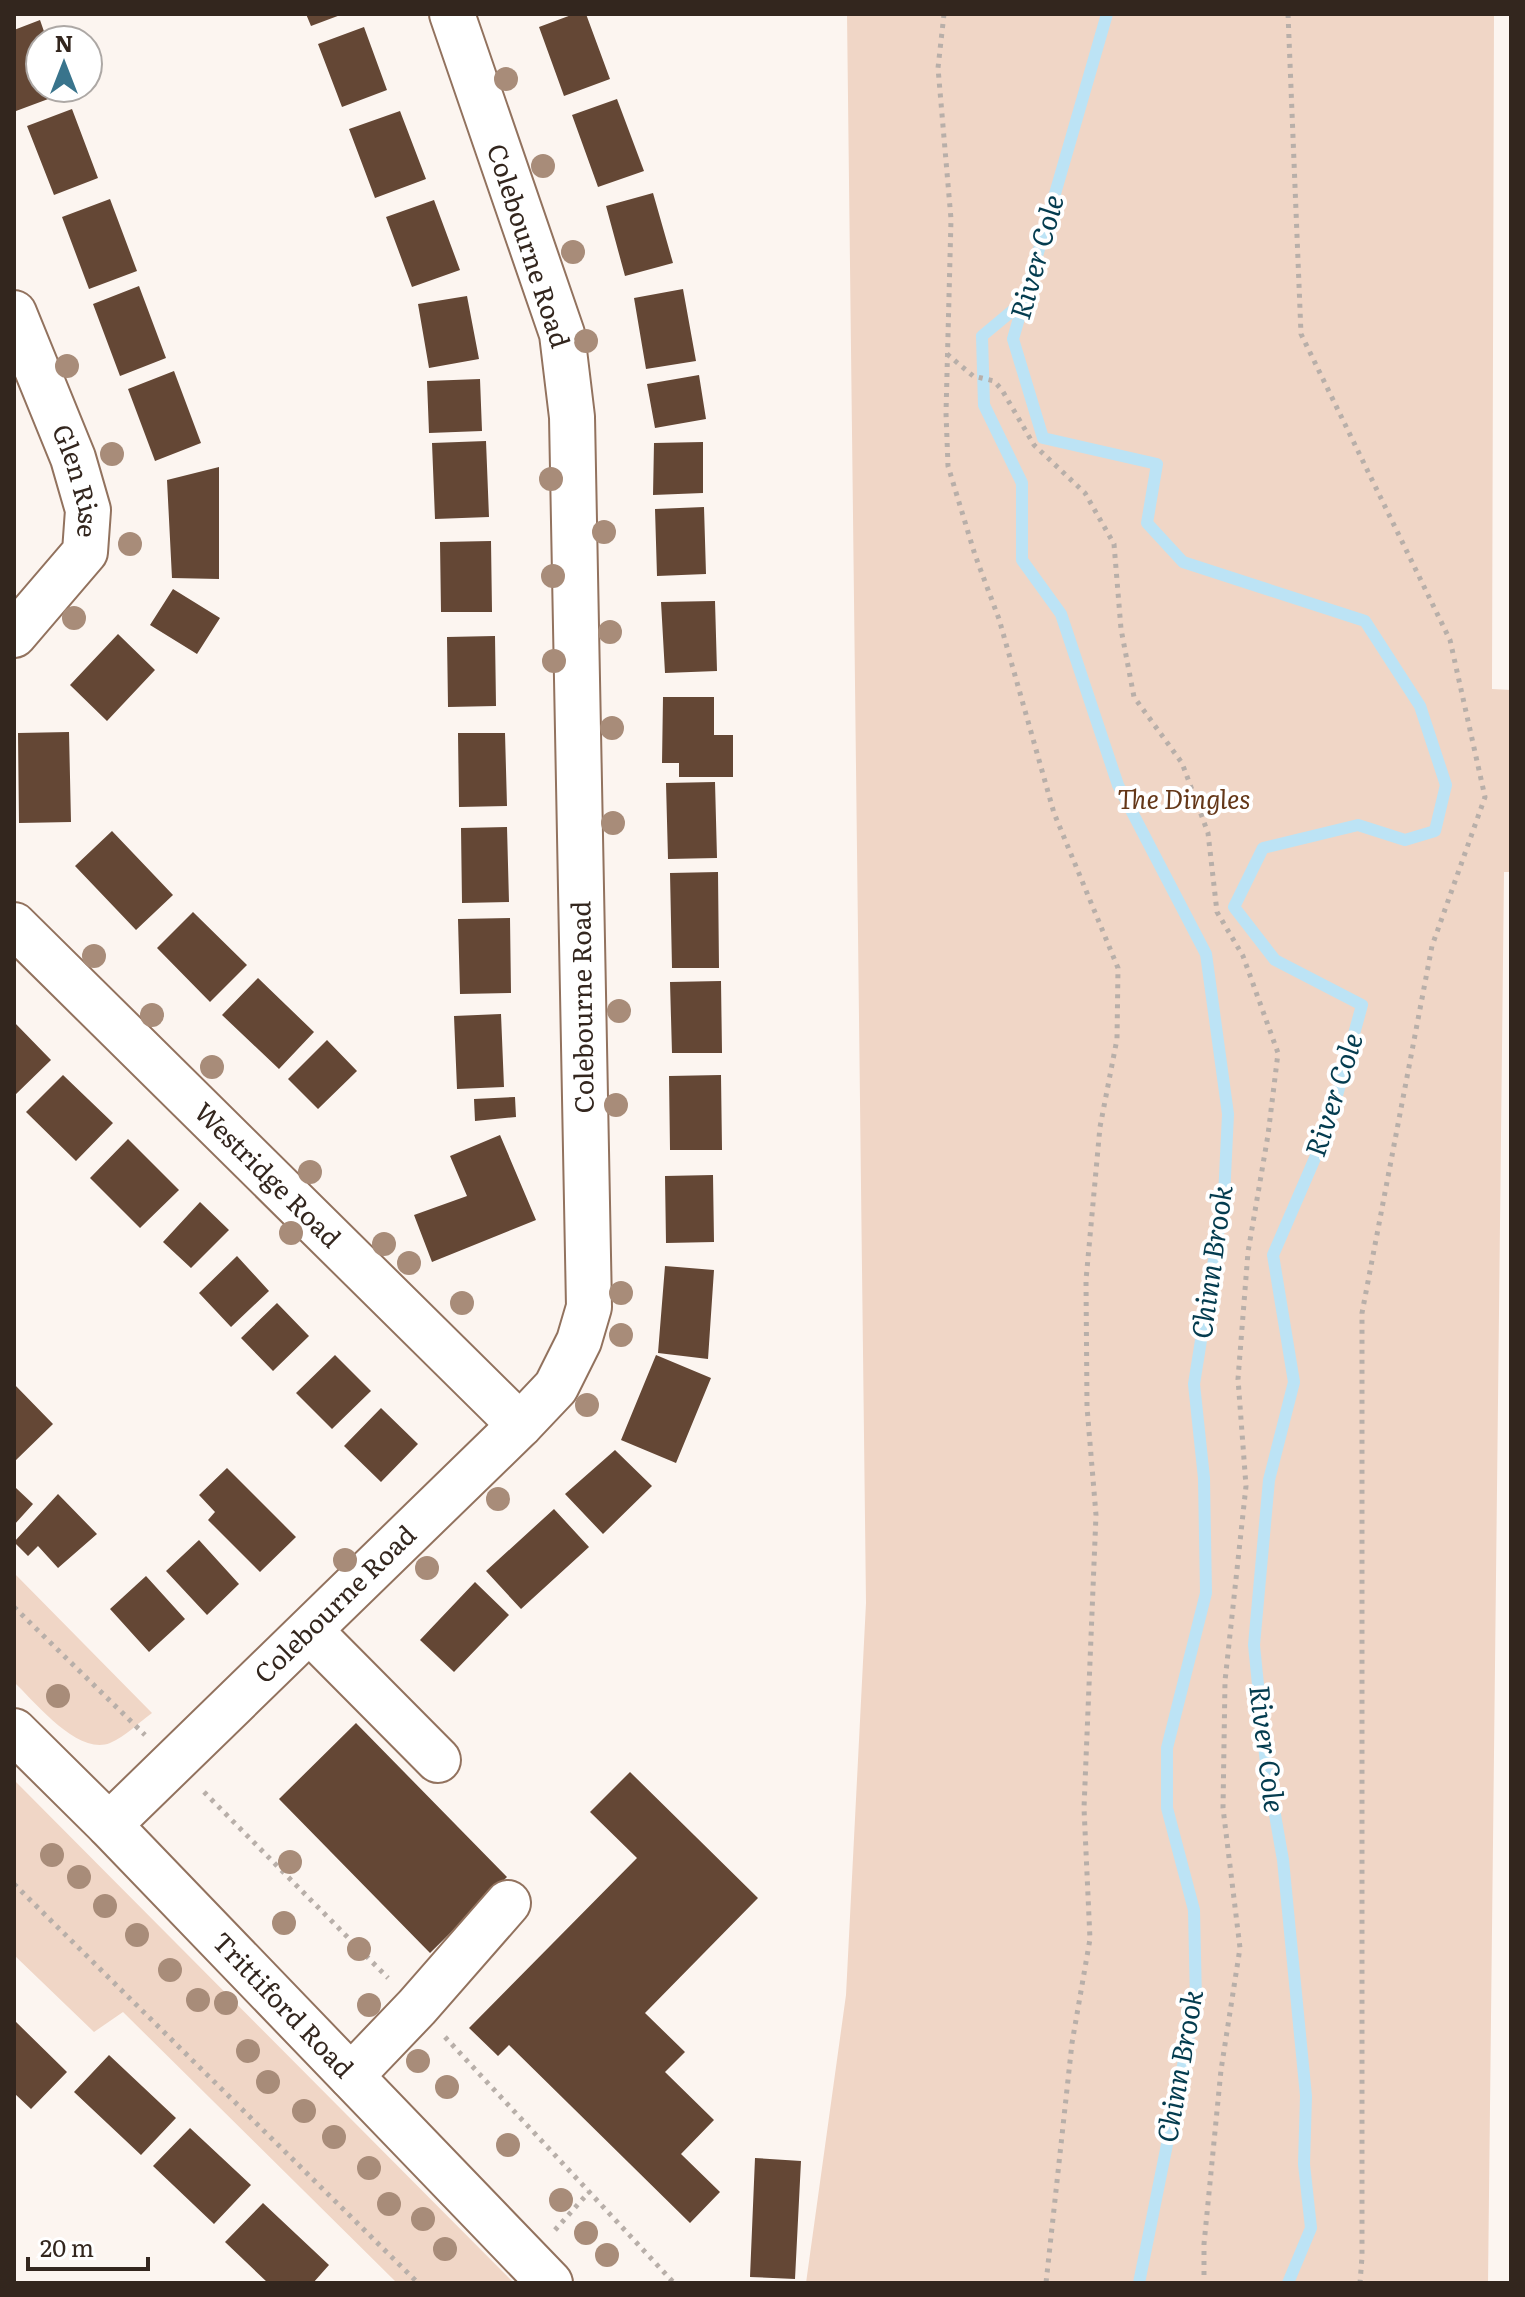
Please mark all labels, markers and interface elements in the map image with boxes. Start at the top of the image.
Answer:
north arrow [24,24,104,104]
text: N [55,26,73,59]
street label: Colebourne Road [479,138,582,352]
water label: River Cole [997,189,1073,324]
street label: Glen Rise [44,418,110,539]
park label: The Dingles [1118,778,1251,817]
street label: Colebourne Road [559,900,602,1114]
water label: River Cole [1292,1027,1372,1162]
street label: Westridge Road [187,1092,352,1255]
water label: Chinn Brook [1178,1182,1242,1341]
street label: Colebourne Road [244,1515,424,1691]
water label: River Cole [1240,1683,1298,1815]
street label: Trittiford Road [205,1922,364,2085]
water label: Chinn Brook [1144,1985,1212,2146]
scale bar [28,2221,148,2271]
text: 20 m [40,2229,94,2264]

